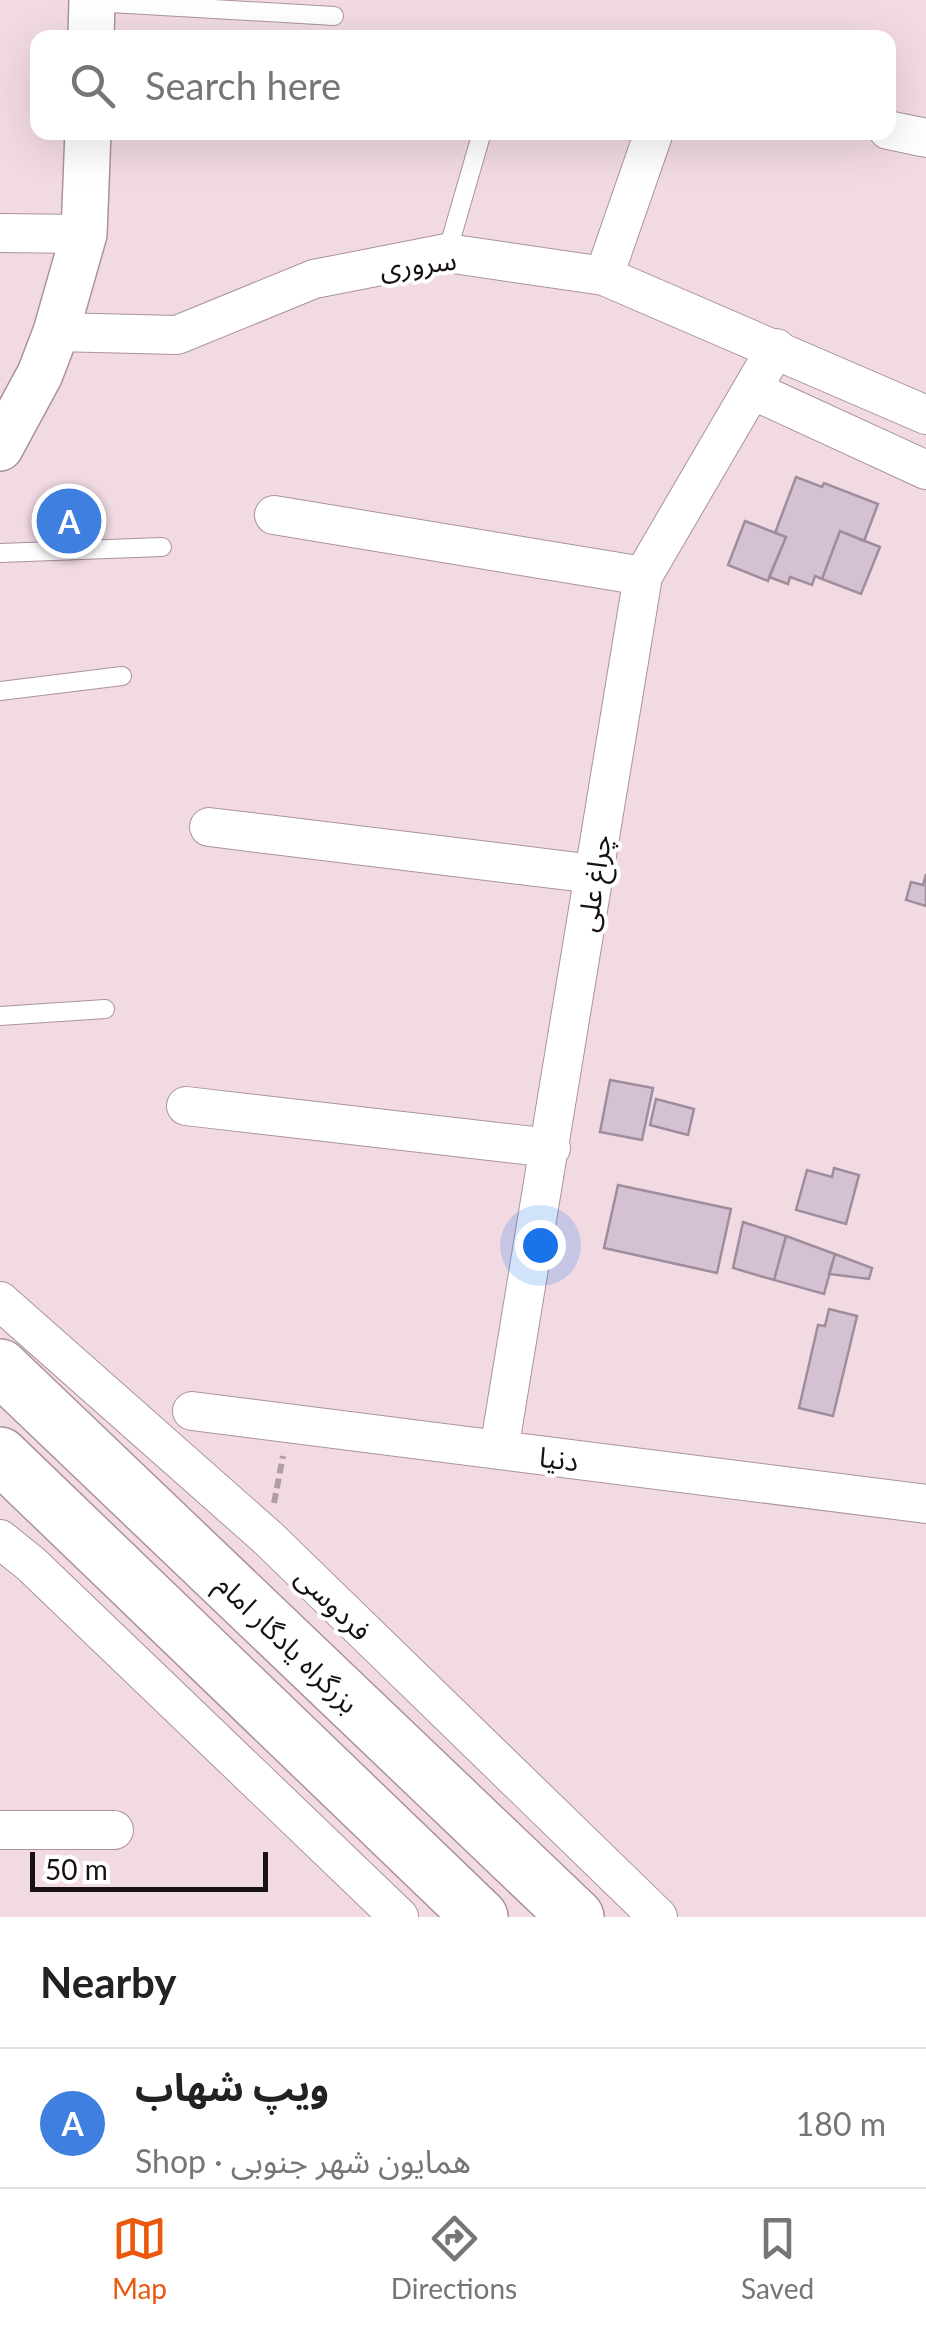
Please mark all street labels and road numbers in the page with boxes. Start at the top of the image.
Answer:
street label: سروری [378,241,458,286]
street label: چراغ‌ علی [569,832,622,935]
street label: دنیا [537,1439,581,1477]
street label: فردوسی [289,1559,379,1648]
street label: بزرگراه یادگار امام [206,1567,366,1723]

